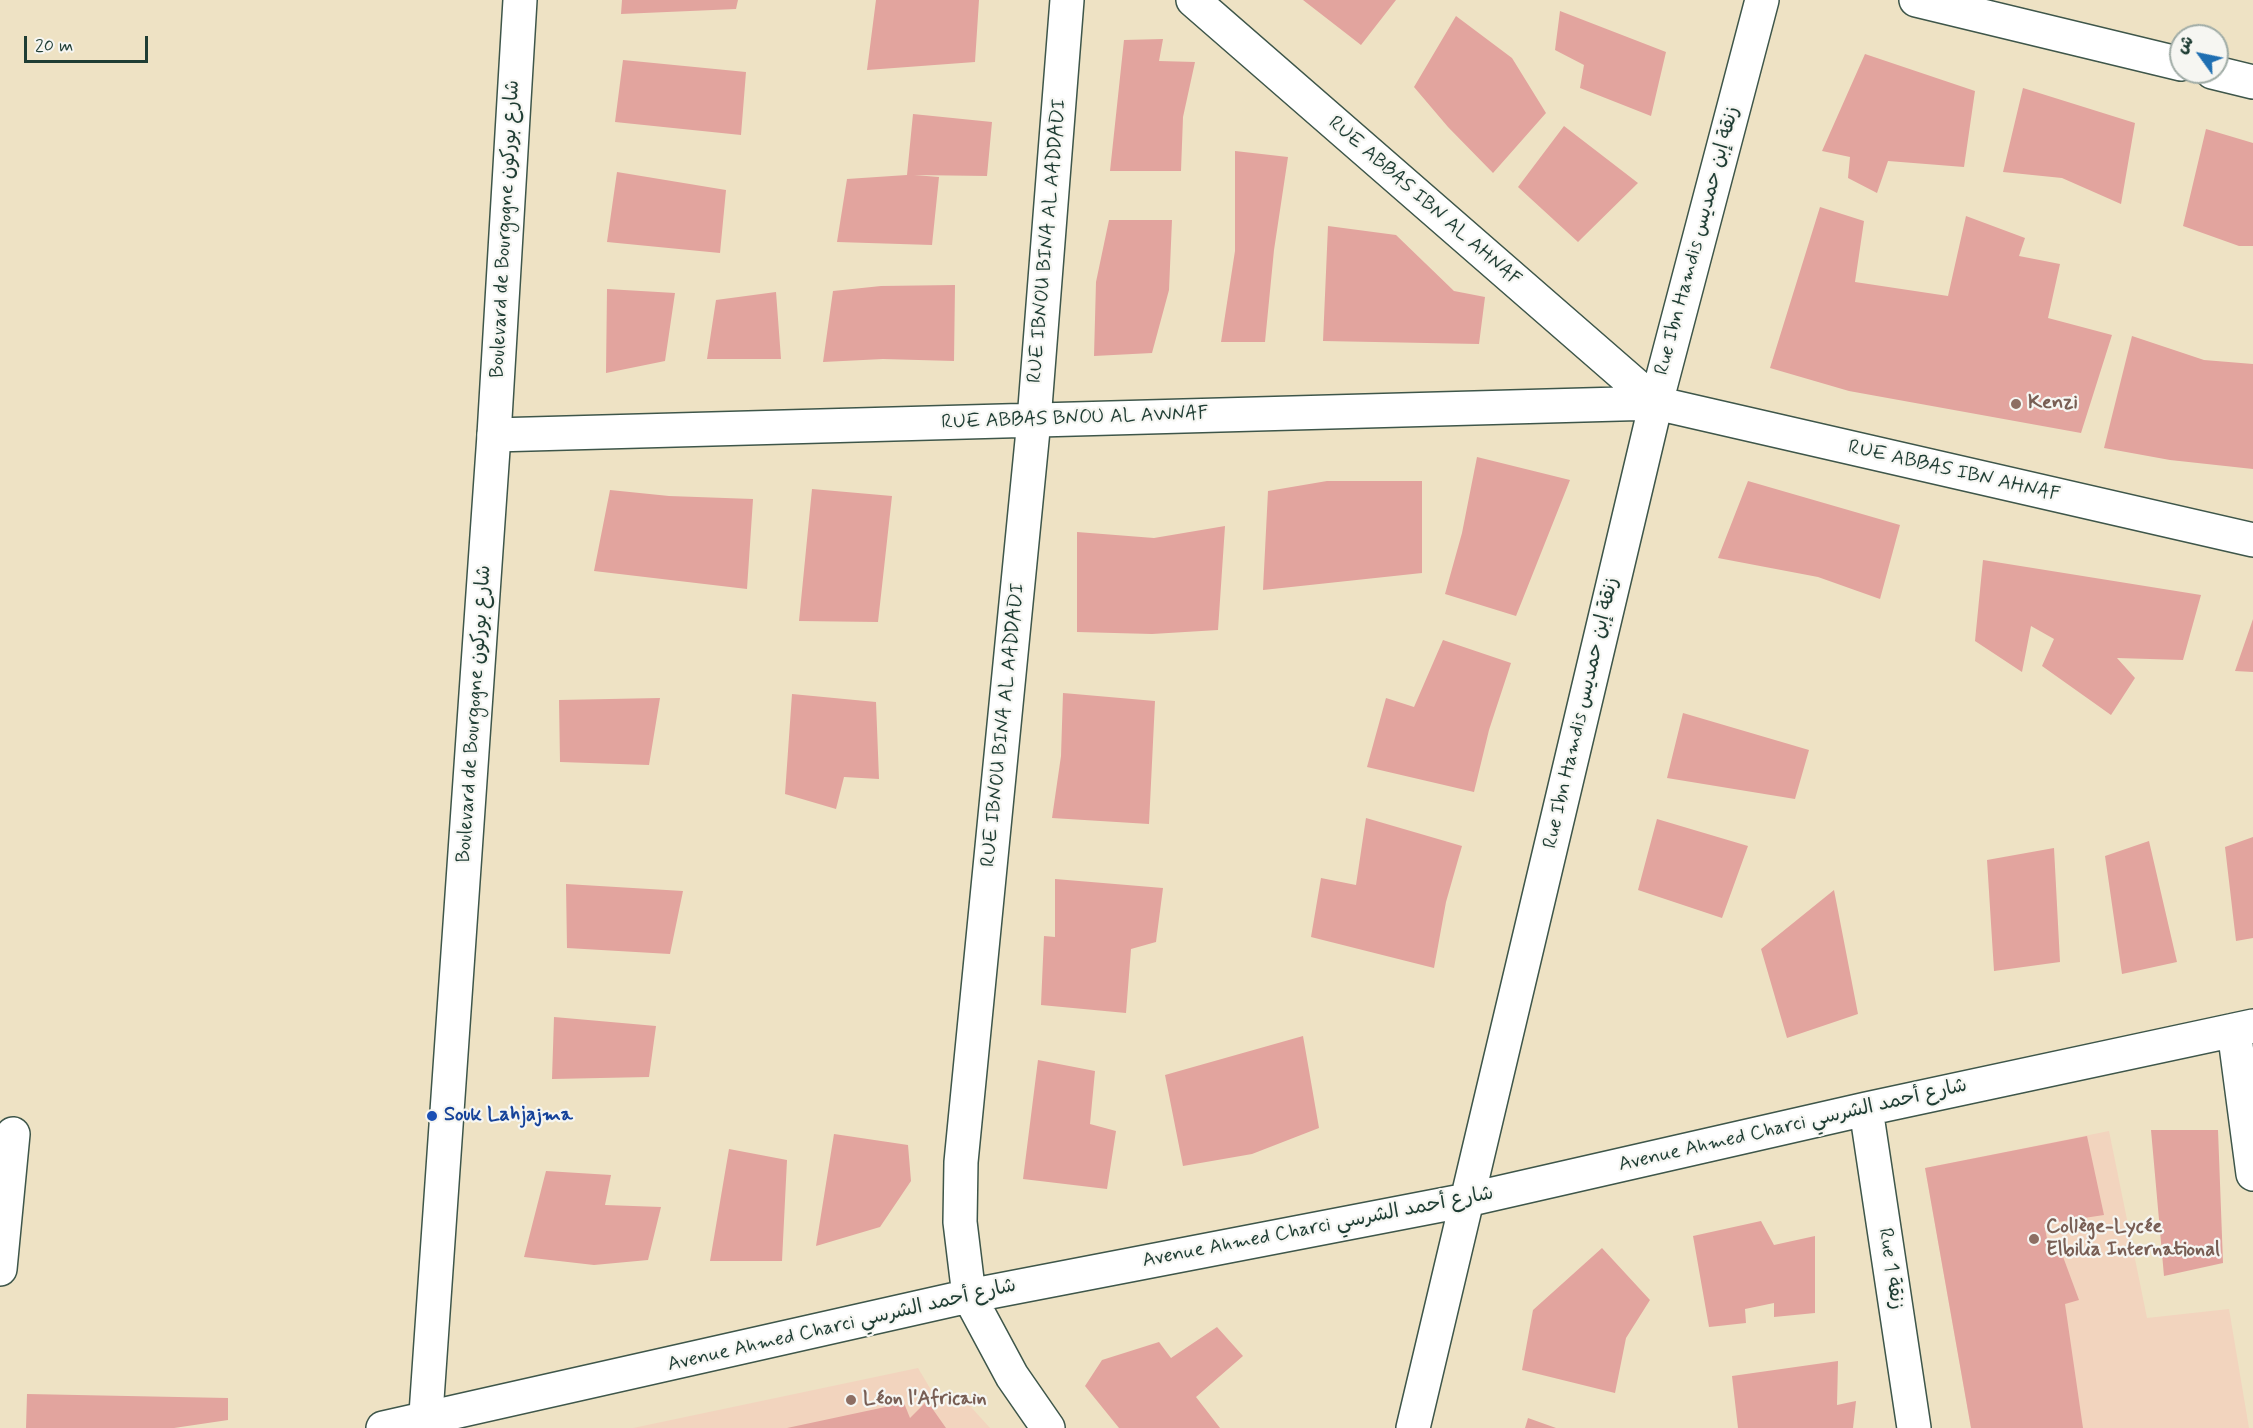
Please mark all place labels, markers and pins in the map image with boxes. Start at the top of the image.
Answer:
place label: Kenzi [2028,392,2078,416]
marker: Kenzi [2009,397,2023,411]
place label: Souk Lahjajma [444,1104,573,1128]
marker: Souk Lahjajma [425,1109,439,1123]
place label: Collège-Lycée Elbilia International [2046,1216,2220,1263]
marker: Collège-Lycée Elbilia International [2027,1232,2041,1246]
place label: Léon l'Africain [863,1388,987,1412]
marker: Léon l'Africain [844,1393,858,1407]

